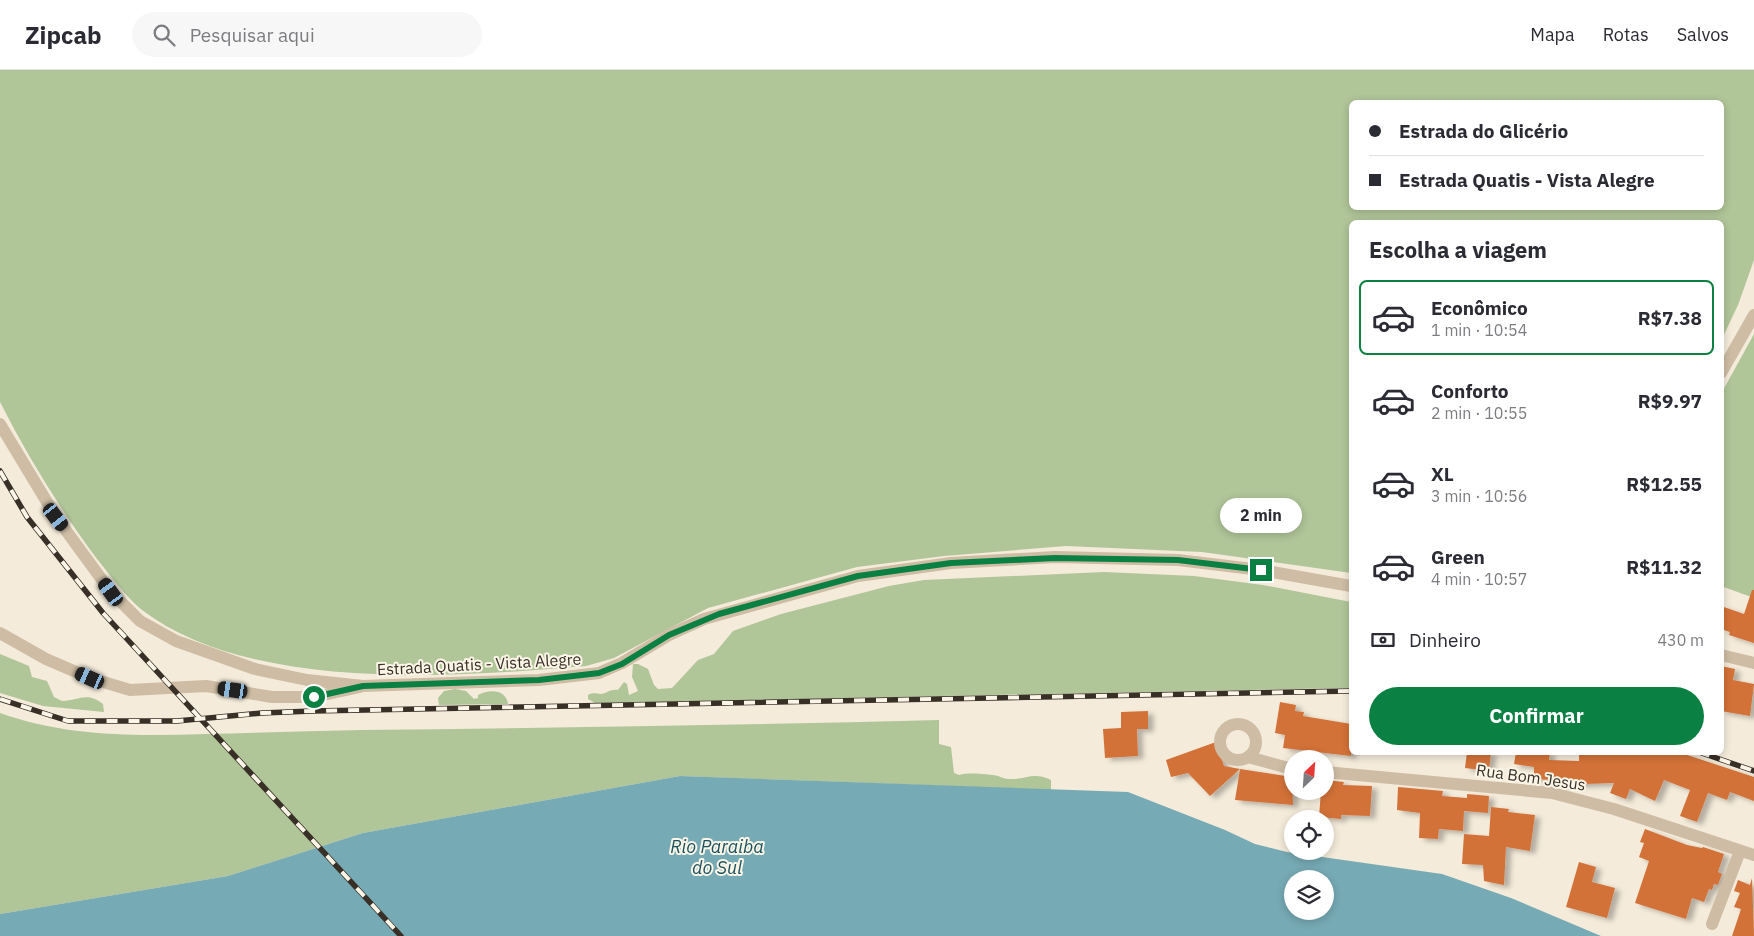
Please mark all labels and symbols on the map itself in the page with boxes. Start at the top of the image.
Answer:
callout: 2 min [1220,498,1302,532]
car [40,501,71,533]
route end [1250,559,1272,581]
car [96,575,125,609]
street label: Estrada Quatis - Vista Alegre [376,649,582,679]
car [73,665,106,691]
car [217,680,248,700]
route start [303,686,325,708]
north arrow [1284,750,1334,800]
street label: Rua Bom Jesus [1475,759,1587,795]
water label: Rio Paraiba do Sul [670,835,764,879]

